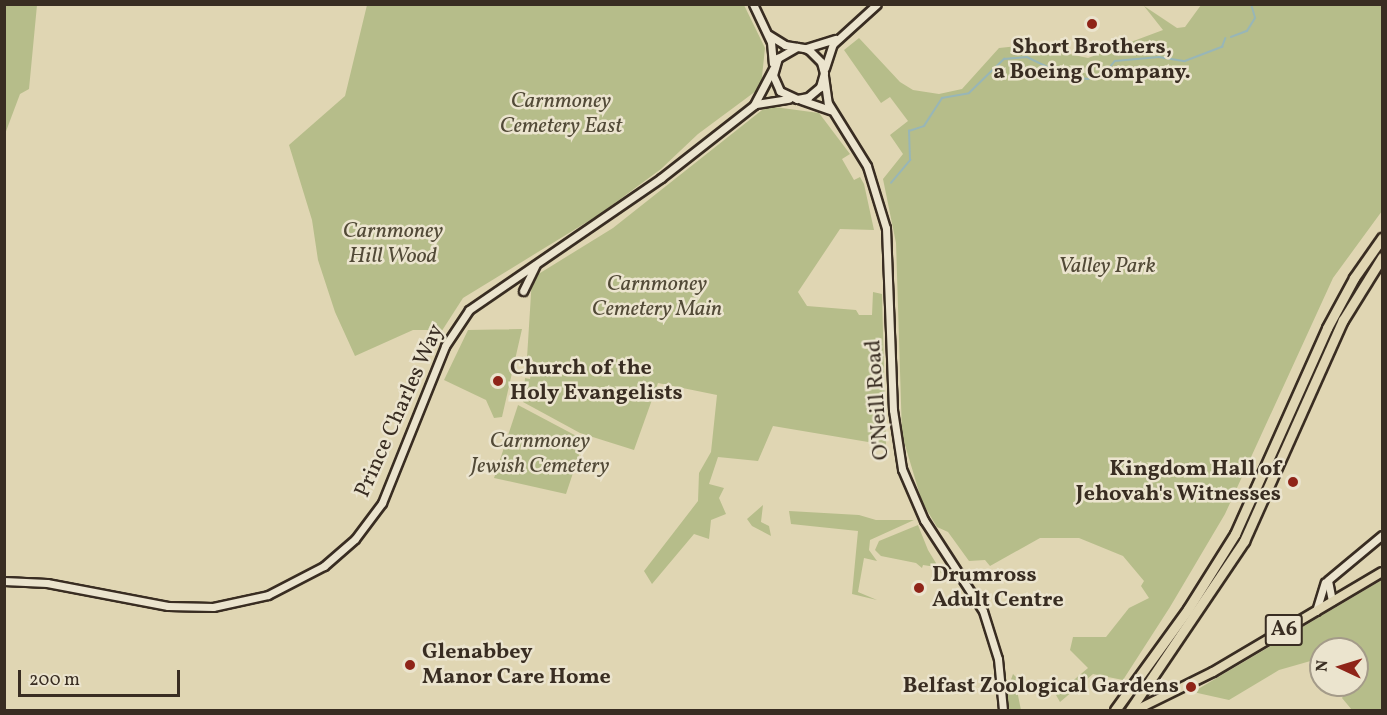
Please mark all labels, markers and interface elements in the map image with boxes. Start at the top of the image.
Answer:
marker: Short Brothers, a Boeing Company. [1085,17,1099,31]
place label: Short Brothers, a Boeing Company. [993,34,1191,86]
park label: Carnmoney Cemetery East [500,88,622,140]
park label: Carnmoney Hill Wood [343,218,443,270]
park label: Valley Park [1058,254,1156,280]
park label: Carnmoney Cemetery Main [592,271,722,322]
street label: Prince Charles Way [350,320,450,502]
street label: O'Neill Road [861,339,895,461]
place label: Church of the Holy Evangelists [510,355,683,406]
marker: Church of the Holy Evangelists [491,374,505,388]
park label: Carnmoney Jewish Cemetery [471,428,609,480]
place label: Kingdom Hall of Jehovah's Witnesses [1075,456,1281,508]
marker: Kingdom Hall of Jehovah's Witnesses [1286,475,1300,489]
place label: Drumross Adult Centre [932,562,1064,614]
marker: Drumross Adult Centre [910,579,928,597]
road number: A6 [1264,612,1304,648]
north arrow [1309,637,1369,697]
place label: Glenabbey Manor Care Home [422,639,611,690]
scale bar [21,658,183,696]
marker: Glenabbey Manor Care Home [403,658,417,672]
text: N [1312,659,1334,672]
text: 200 m [29,668,80,693]
place label: Belfast Zoological Gardens [903,674,1179,700]
marker: Belfast Zoological Gardens [1184,680,1198,694]

